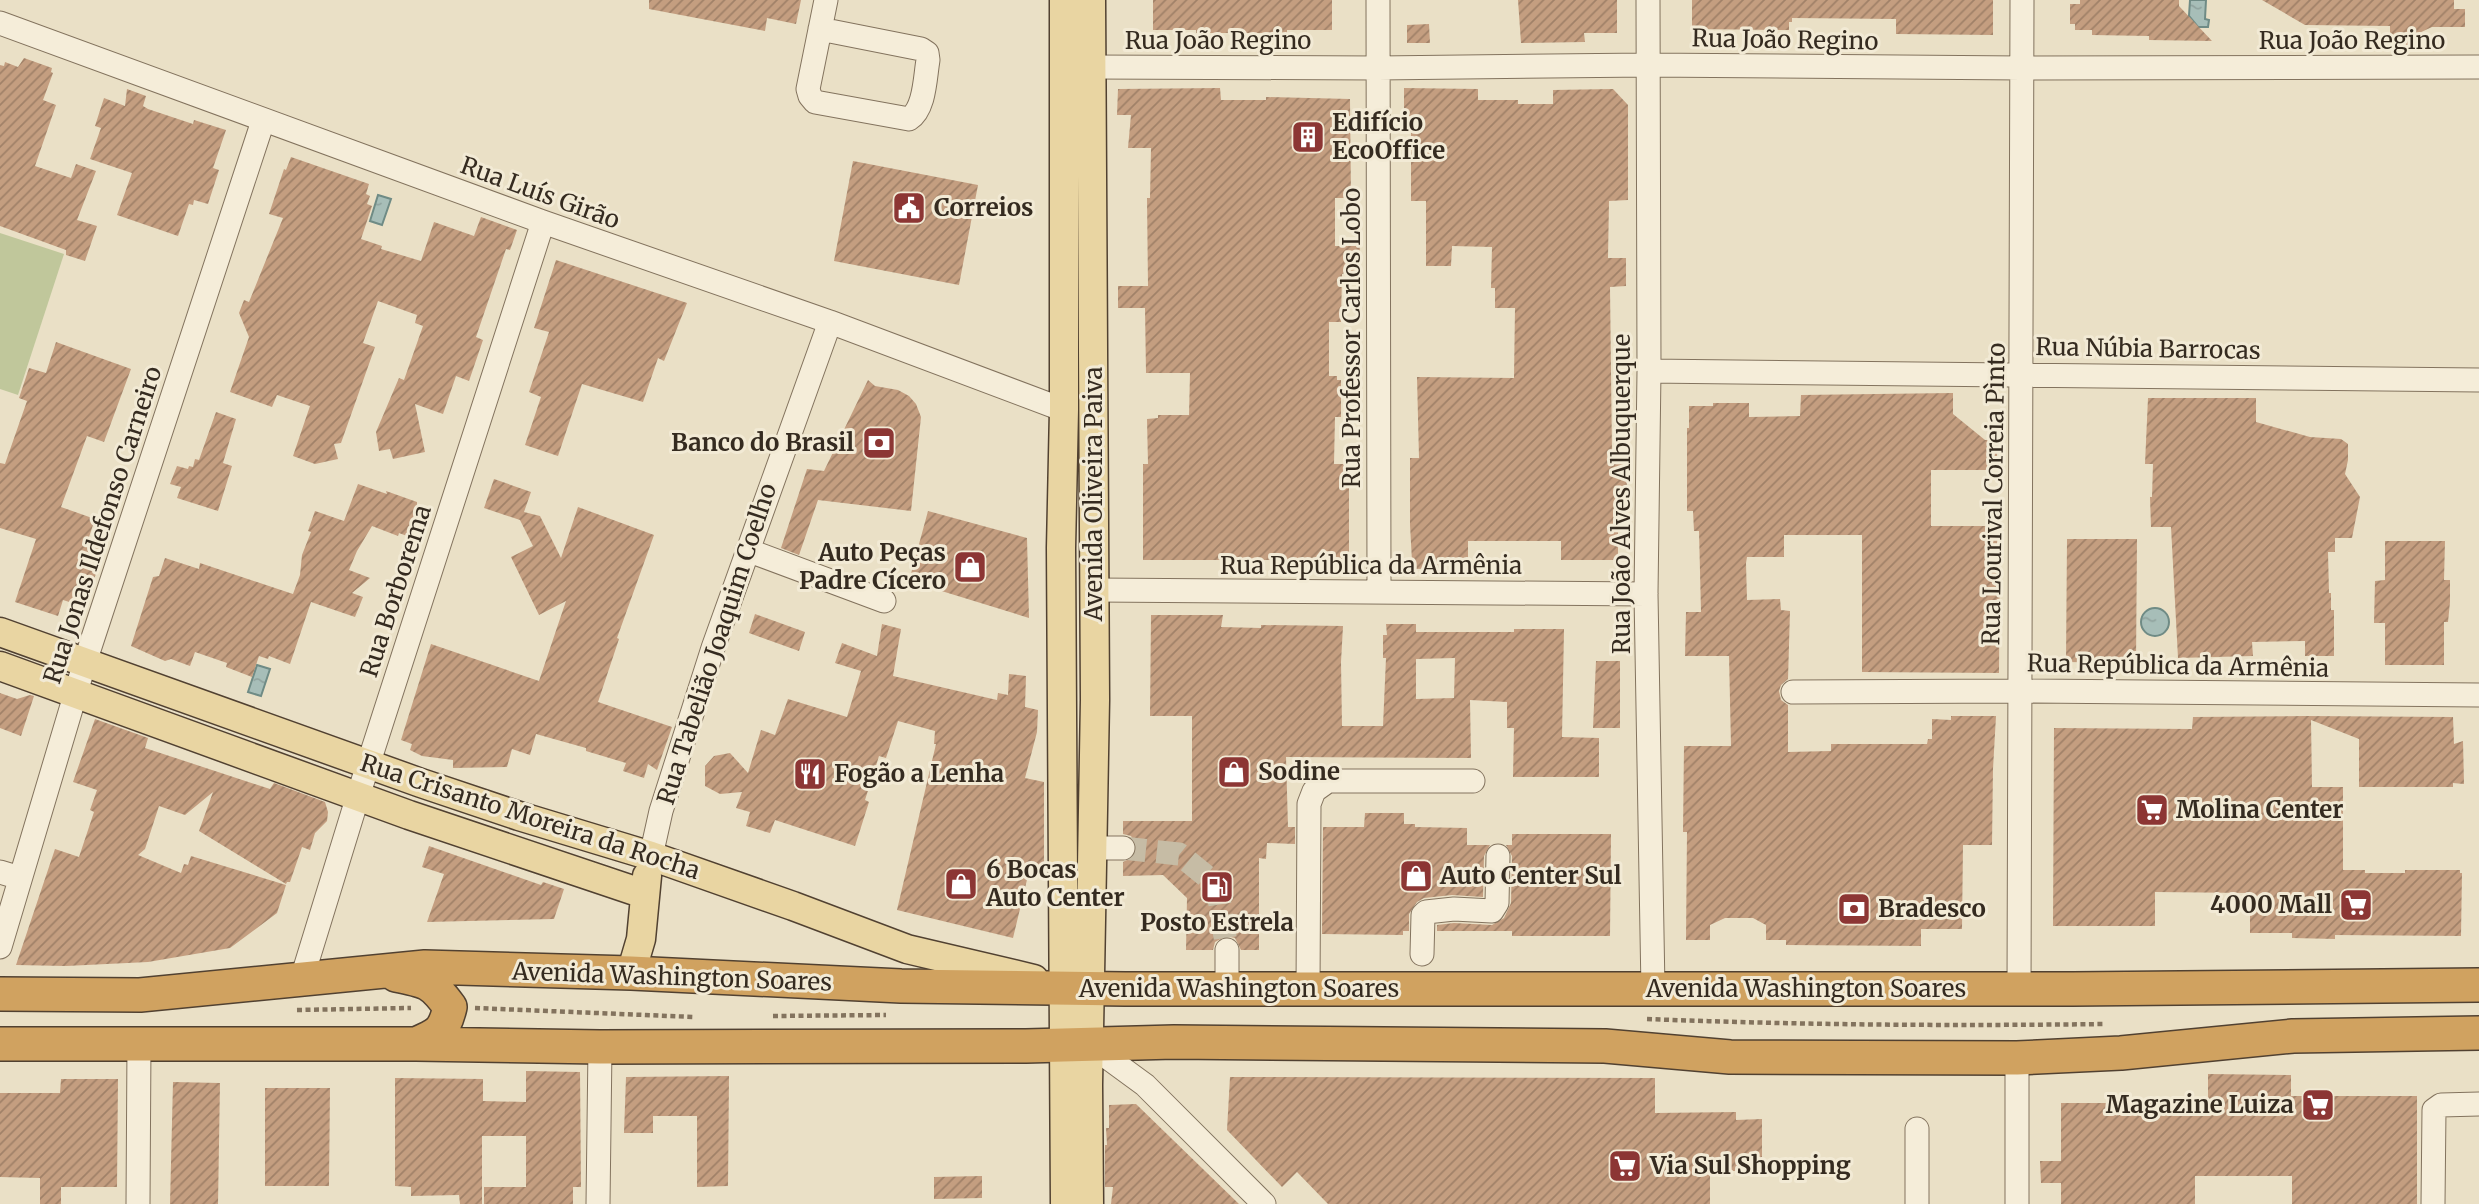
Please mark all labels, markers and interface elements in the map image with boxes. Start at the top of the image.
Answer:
street label: Rua João Regino [1691,22,1879,57]
street label: Rua João Regino [1125,25,1311,56]
street label: Rua João Regino [2259,25,2445,56]
place label: Edifício EcoOffice [1332,107,1445,166]
building icon: Edifício EcoOffice [1289,118,1327,156]
street label: Rua Luís Girão [456,149,624,236]
street label: Rua Professor Carlos Lobo [1336,188,1367,488]
public building icon: Correios [890,189,928,227]
place label: Correios [934,192,1033,223]
street label: Rua Núbia Barrocas [2035,331,2261,366]
street label: Rua João Alves Albuquerque [1606,334,1637,654]
street label: Rua Lourival Correia Pìnto [1975,342,2012,646]
street label: Rua Jonas Ildefonso Carneiro [36,362,169,688]
street label: Avenida Oliveira Paiva [1078,367,1109,622]
bank icon: Banco do Brasil [860,424,898,462]
place label: Banco do Brasil [671,427,854,458]
street label: Rua Tabelião Joaquim Coelho [650,479,783,808]
street label: Rua Borborema [353,501,438,681]
place label: Auto Peças Padre Cícero [799,537,946,596]
shop icon: Auto Peças Padre Cícero [951,548,989,586]
street label: Rua República da Armênia [1220,550,1522,581]
street label: Rua República da Armênia [2027,647,2329,684]
street label: Rua Crisanto Moreira da Rocha [357,747,704,886]
shop icon: Sodine [1215,753,1253,791]
restaurant icon: Fogão a Lenha [791,755,829,793]
place label: Sodine [1258,756,1340,787]
place label: Fogão a Lenha [834,758,1004,789]
supermarket icon: Molina Center [2133,791,2171,829]
place label: Molina Center [2176,794,2343,825]
place label: 6 Bocas Auto Center [985,854,1125,913]
shop icon: Auto Center Sul [1397,857,1435,895]
place label: Auto Center Sul [1439,860,1622,891]
shop icon: 6 Bocas Auto Center [942,865,980,903]
fuel station icon: Posto Estrela [1198,868,1236,906]
supermarket icon: 4000 Mall [2337,886,2375,924]
place label: 4000 Mall [2210,889,2332,920]
bank icon: Bradesco [1835,890,1873,928]
place label: Bradesco [1878,893,1986,924]
place label: Posto Estrela [1140,907,1294,938]
street label: Avenida Washington Soares [510,955,833,998]
street label: Avenida Washington Soares [1078,973,1399,1004]
street label: Avenida Washington Soares [1645,973,1966,1004]
supermarket icon: Magazine Luiza [2299,1086,2337,1124]
place label: Magazine Luiza [2106,1089,2294,1120]
supermarket icon: Via Sul Shopping [1606,1147,1644,1185]
place label: Via Sul Shopping [1649,1150,1851,1181]

